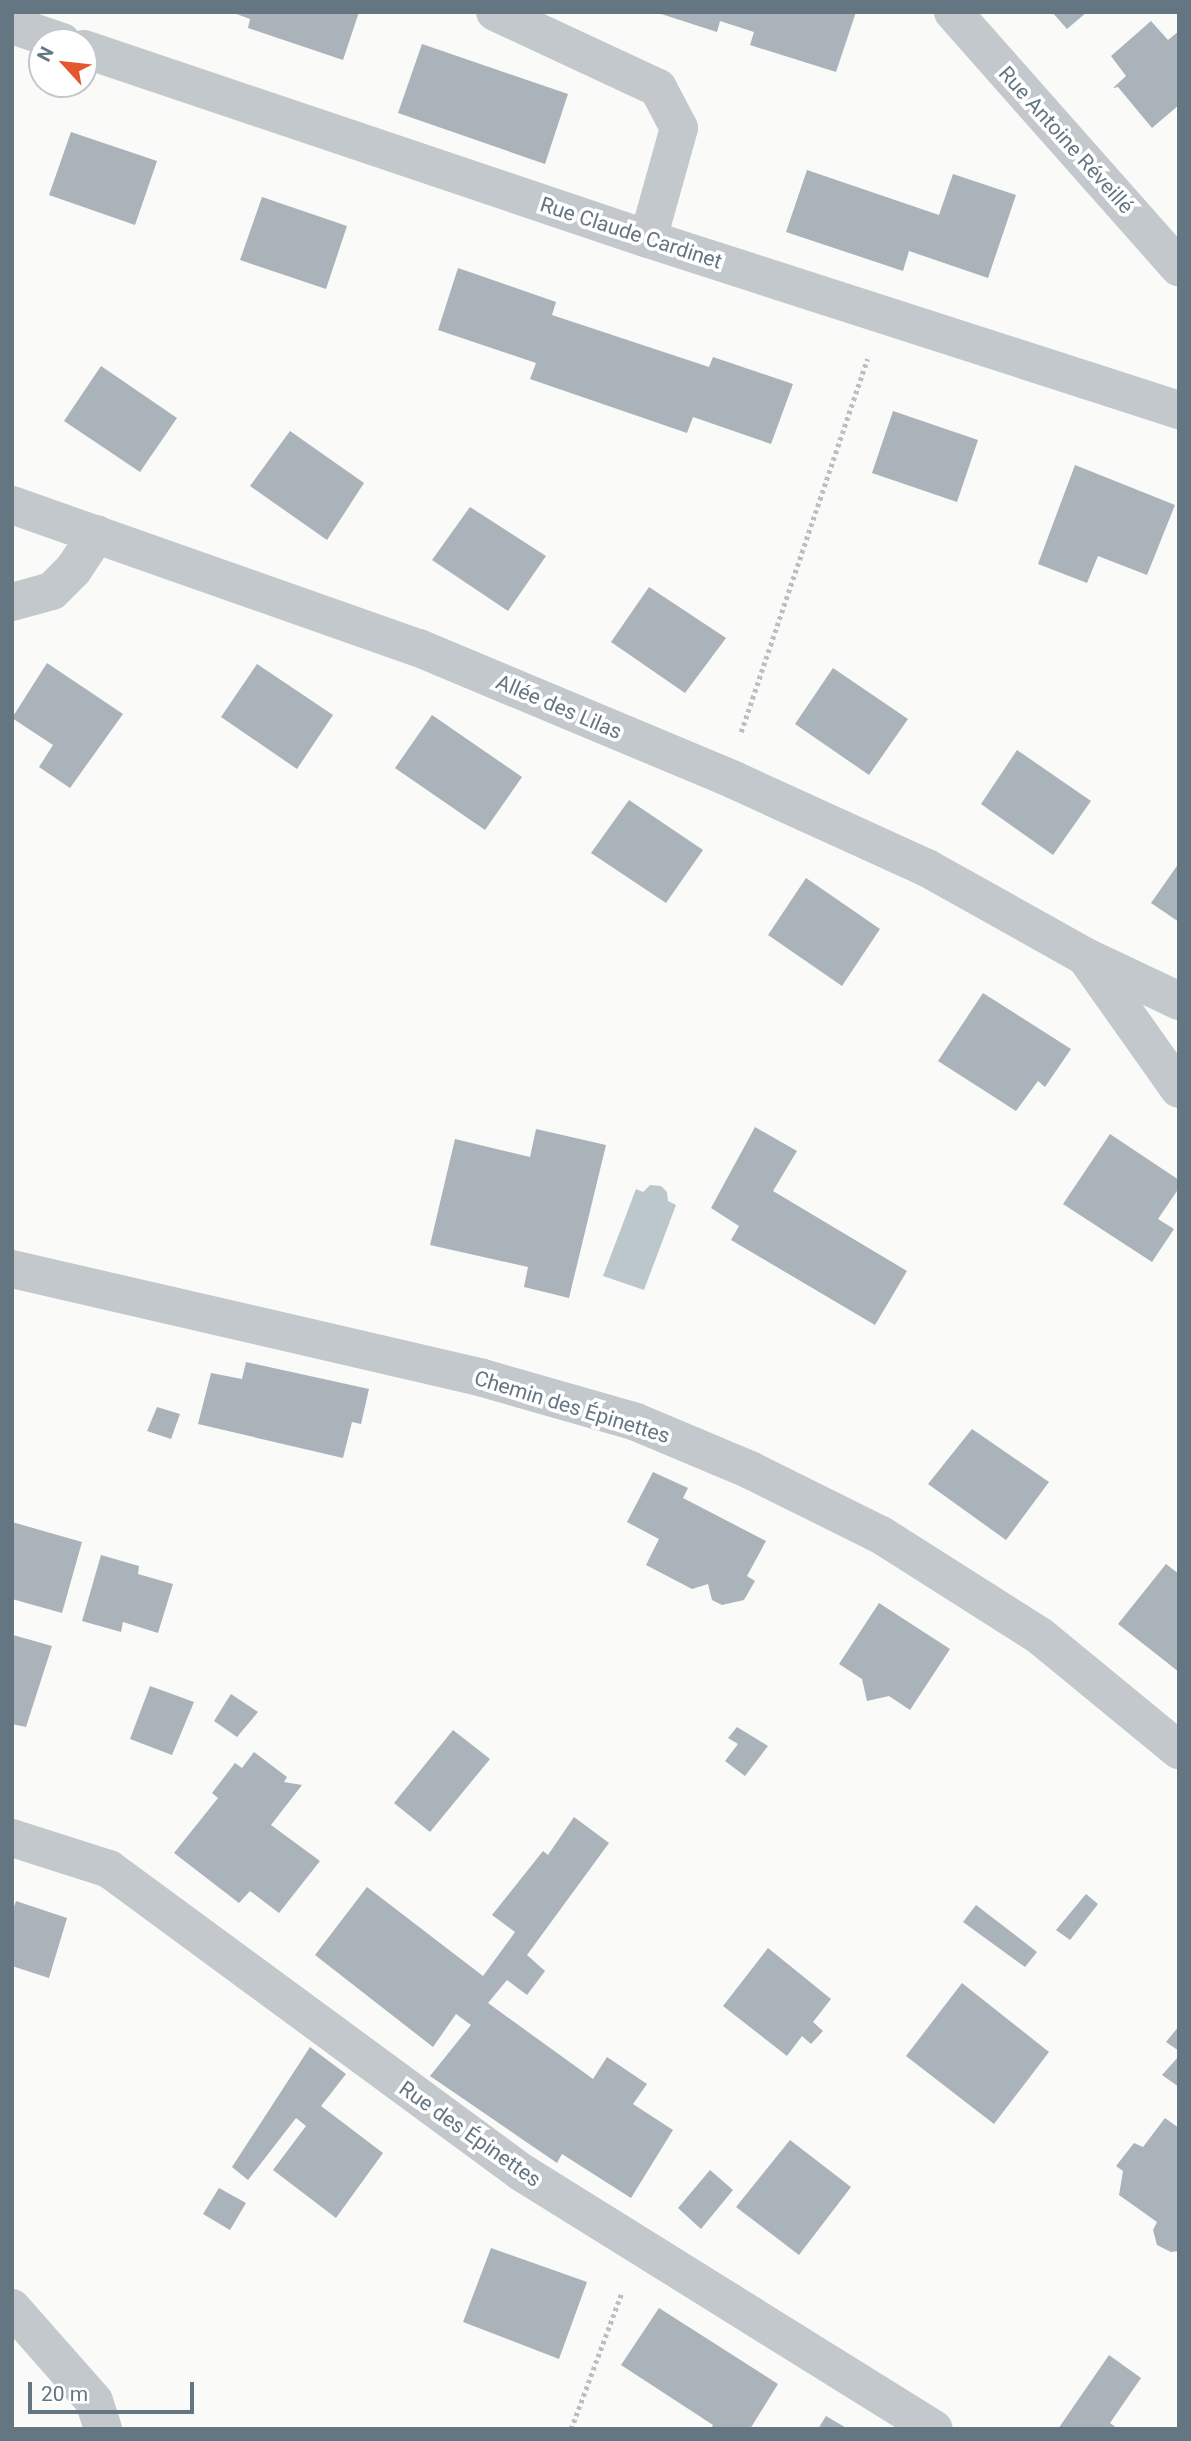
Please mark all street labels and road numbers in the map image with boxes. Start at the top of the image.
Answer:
street label: Rue Antoine Réveillé [993,61,1139,219]
street label: Rue Claude Cardinet [537,192,725,274]
street label: Allée des Lilas [492,669,626,745]
street label: Chemin des Épinettes [471,1365,673,1449]
street label: Rue des Épinettes [394,2076,546,2192]

